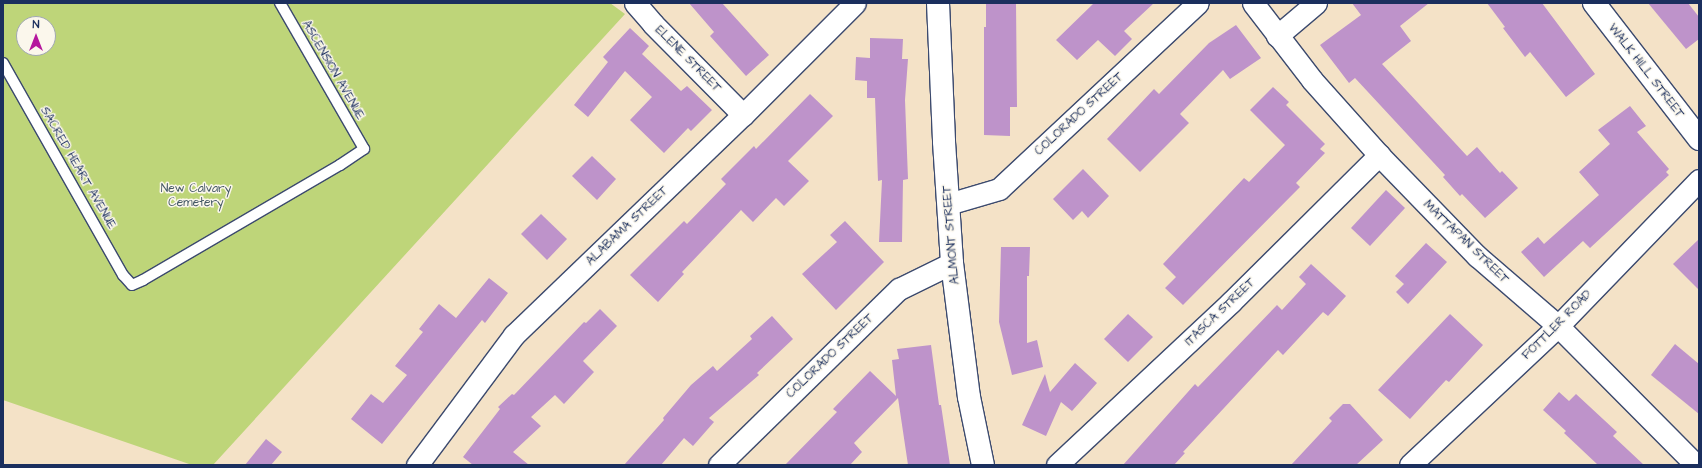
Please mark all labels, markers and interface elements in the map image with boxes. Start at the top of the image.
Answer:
north arrow [16,16,56,56]
text: N [33,17,39,32]
street label: ASCENSION AVENUE [299,18,367,122]
street label: WALK HILL STREET [1605,21,1687,121]
street label: ELENE STREET [652,23,724,95]
street label: COLORADO STREET [1032,69,1126,159]
street label: SACRED HEART AVENUE [37,104,119,232]
park label: New Calvary Cemetery [161,182,231,210]
street label: ALABAMA STREET [583,183,671,269]
street label: ALMONT STREET [940,185,962,285]
street label: MATTAPAN STREET [1420,197,1512,287]
street label: ITASCA STREET [1182,275,1258,349]
street label: FOTTLER ROAD [1519,287,1595,363]
street label: COLORADO STREET [784,311,876,401]

